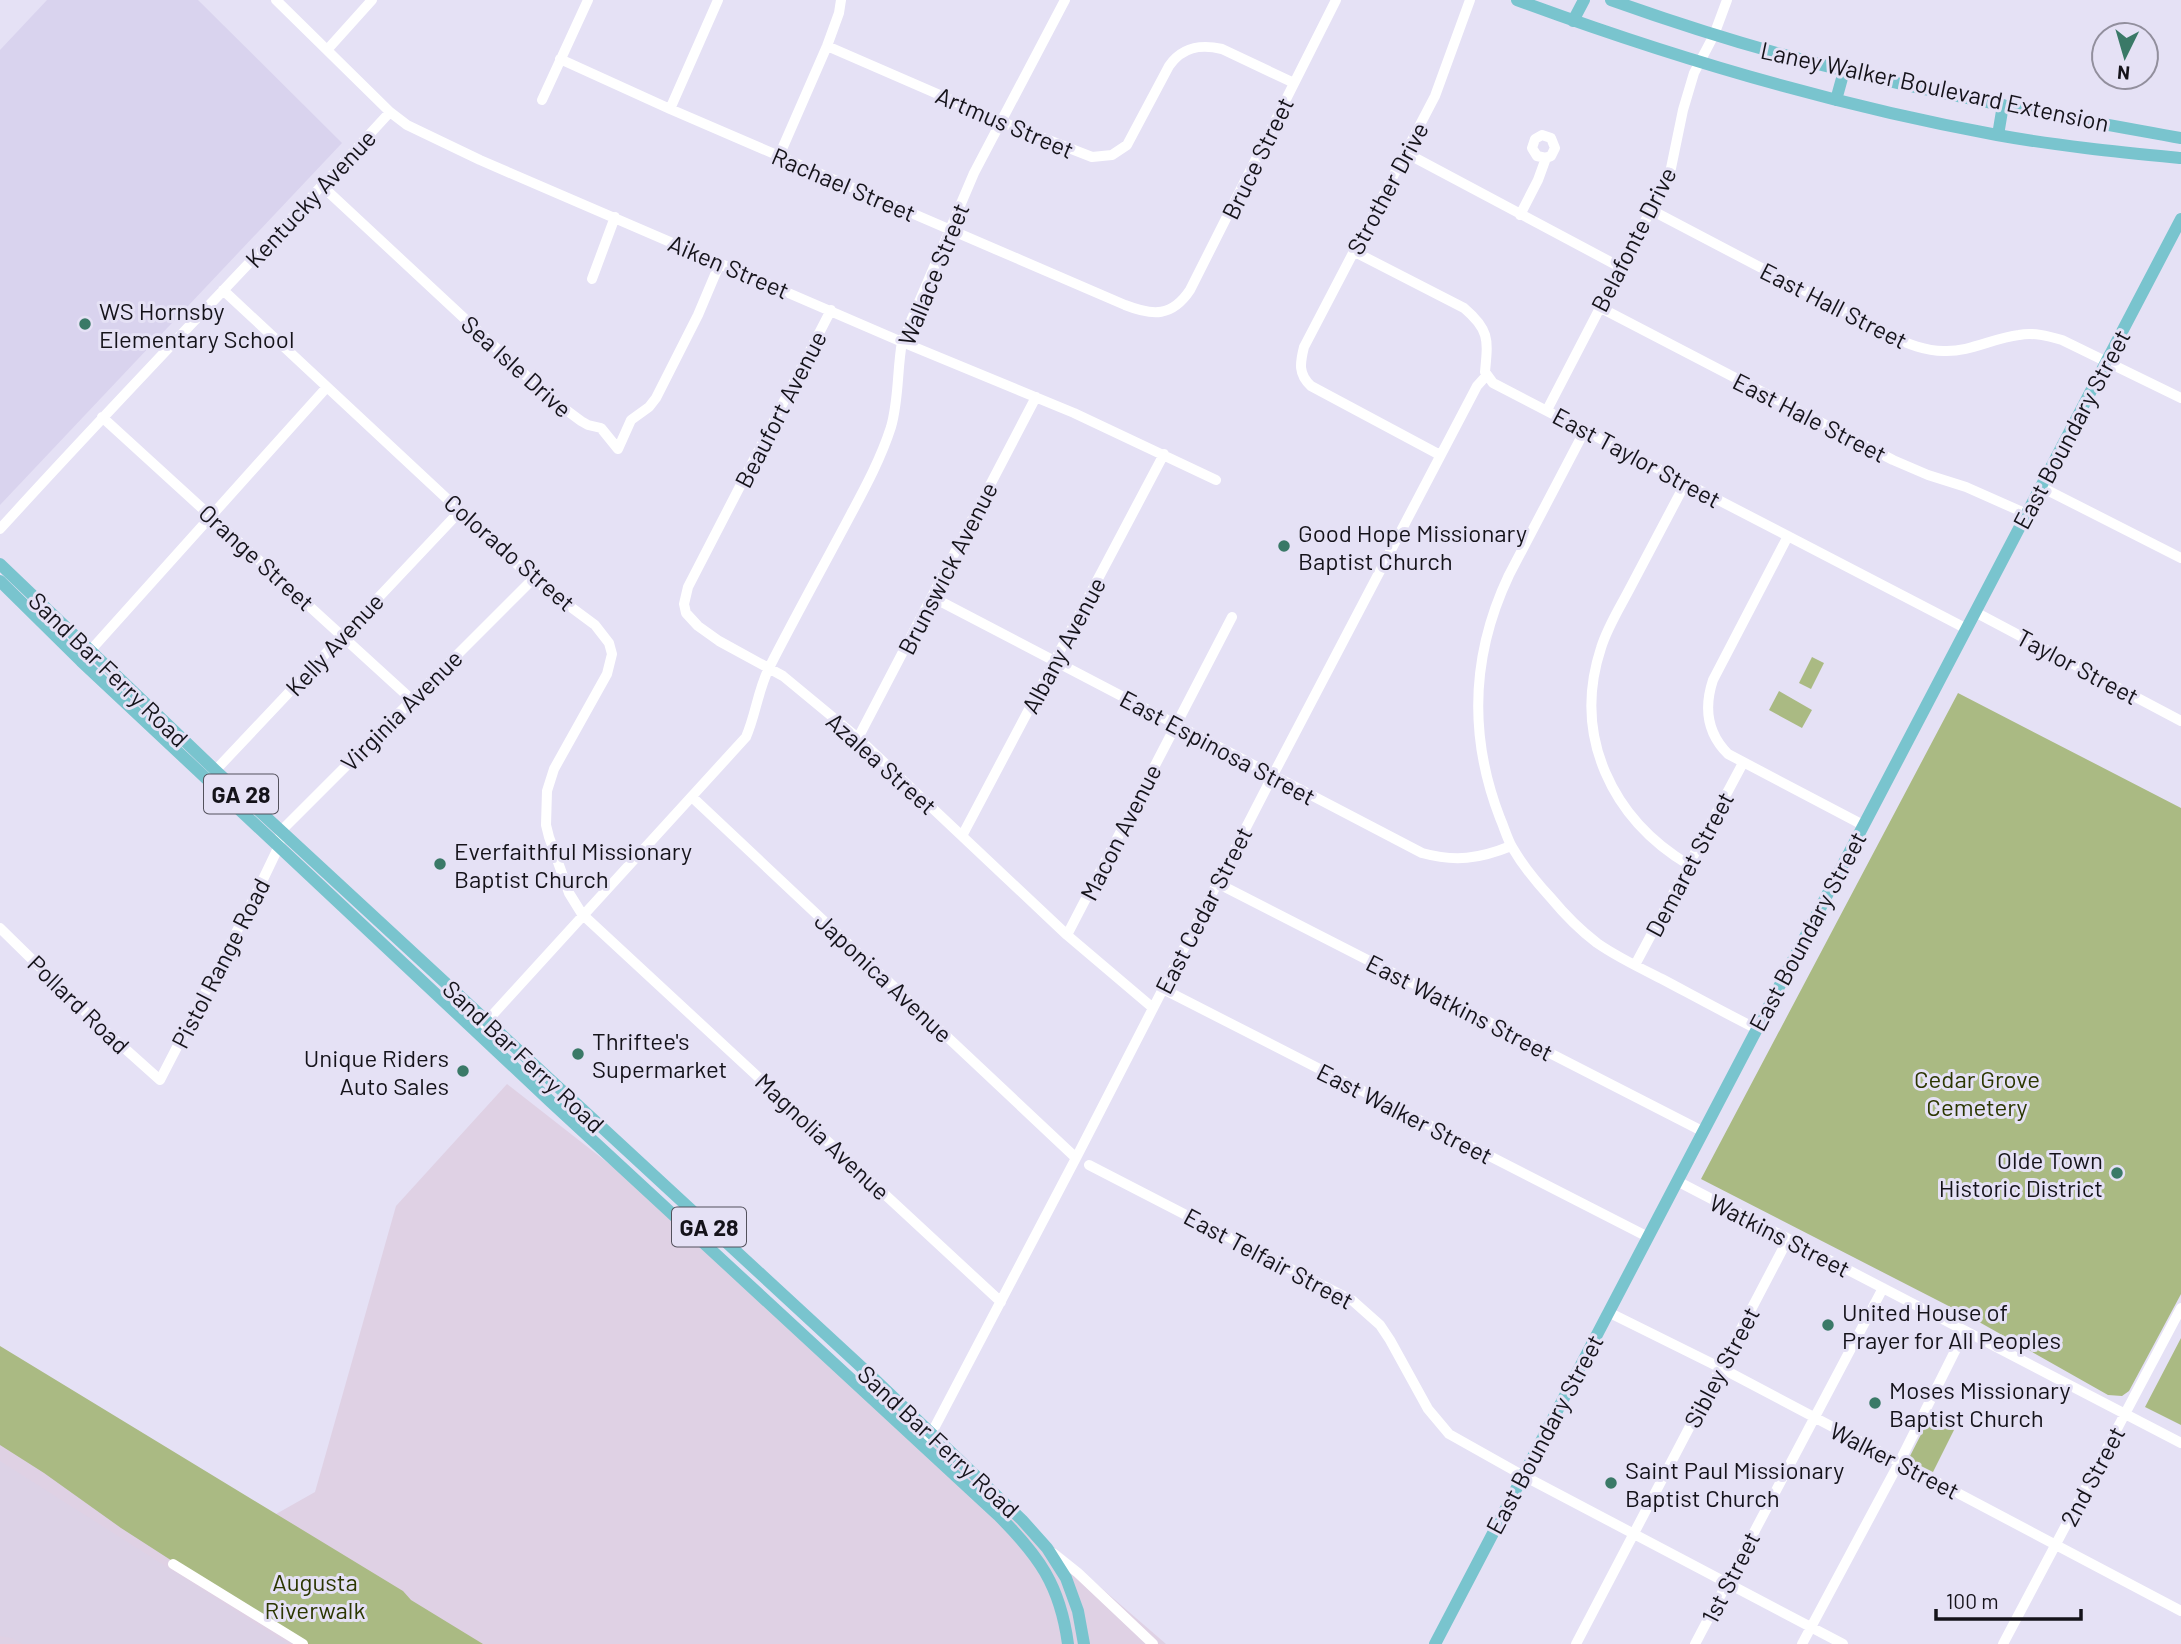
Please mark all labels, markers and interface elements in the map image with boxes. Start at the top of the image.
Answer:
north arrow [2090,21,2160,91]
street label: Laney Walker Boulevard Extension [1758,35,2112,137]
text: N [2116,61,2131,85]
street label: Artmus Street [932,80,1078,164]
street label: Bruce Street [1215,92,1299,224]
street label: Strother Drive [1340,117,1434,259]
street label: Kentucky Avenue [239,123,381,273]
street label: Rachael Street [768,141,920,227]
street label: Belafonte Drive [1584,162,1682,316]
street label: Wallace Street [891,199,975,349]
street label: Aiken Street [664,228,794,304]
street label: East Hall Street [1756,255,1912,355]
place label: WS Hornsby Elementary School [99,296,294,353]
street label: Sea Isle Drive [456,309,578,423]
marker: WS Hornsby Elementary School [77,316,93,332]
street label: East Boundary Street [2006,324,2136,534]
street label: Beaufort Avenue [728,326,832,492]
street label: East Hale Street [1728,366,1892,468]
street label: East Taylor Street [1548,401,1726,513]
street label: Brunswick Avenue [891,477,1003,659]
street label: Colorado Street [439,487,581,617]
street label: Orange Street [194,498,320,616]
place label: Good Hope Missionary Baptist Church [1298,518,1527,575]
marker: Good Hope Missionary Baptist Church [1276,538,1292,554]
street label: Albany Avenue [1015,572,1111,718]
street label: Sand Bar Ferry Road [23,586,195,752]
street label: Kelly Avenue [279,586,389,702]
street label: Taylor Street [2012,622,2144,710]
street label: Virginia Avenue [334,643,468,777]
street label: East Espinosa Street [1115,683,1321,811]
street label: Azalea Street [821,706,943,820]
street label: Macon Avenue [1073,759,1167,905]
road number: GA 28 [204,774,278,814]
street label: Demaret Street [1639,787,1739,941]
street label: East Cedar Street [1148,822,1258,998]
street label: East Boundary Street [1742,826,1872,1036]
place label: Everfaithful Missionary Baptist Church [454,836,692,893]
marker: Everfaithful Missionary Baptist Church [432,856,448,872]
street label: Pistol Range Road [165,873,275,1053]
street label: Japonica Avenue [809,906,959,1048]
street label: East Watkins Street [1362,947,1558,1067]
street label: Pollard Road [22,949,136,1059]
street label: Sand Bar Ferry Road [437,974,611,1138]
place label: Thriftee's Supermarket [592,1026,727,1083]
place label: Unique Riders Auto Sales [304,1043,449,1100]
marker: Thriftee's Supermarket [570,1046,586,1062]
street label: East Walker Street [1312,1056,1498,1170]
marker: Unique Riders Auto Sales [455,1063,471,1079]
park label: Cedar Grove Cemetery [1914,1064,2040,1121]
street label: Magnolia Avenue [750,1066,896,1206]
place label: Olde Town Historic District [1939,1145,2103,1202]
marker: Olde Town Historic District [2109,1165,2125,1181]
street label: Watkins Street [1705,1187,1855,1283]
street label: East Telfair Street [1179,1201,1359,1315]
road number: GA 28 [672,1208,746,1246]
place label: United House of Prayer for All Peoples [1842,1297,2061,1354]
street label: Sibley Street [1677,1302,1765,1432]
marker: United House of Prayer for All Peoples [1820,1317,1836,1333]
street label: East Boundary Street [1479,1329,1609,1539]
street label: Sand Bar Ferry Road [852,1359,1026,1523]
place label: Moses Missionary Baptist Church [1889,1375,2071,1432]
marker: Moses Missionary Baptist Church [1867,1395,1883,1411]
street label: Walker Street [1826,1415,1964,1505]
street label: 2nd Street [2054,1421,2130,1531]
place label: Saint Paul Missionary Baptist Church [1625,1455,1844,1512]
marker: Saint Paul Missionary Baptist Church [1603,1475,1619,1491]
street label: 1st Street [1695,1526,1765,1628]
park label: Augusta Riverwalk [265,1567,365,1624]
scale bar [1936,1578,2081,1622]
text: 100 m [1946,1588,1999,1613]

